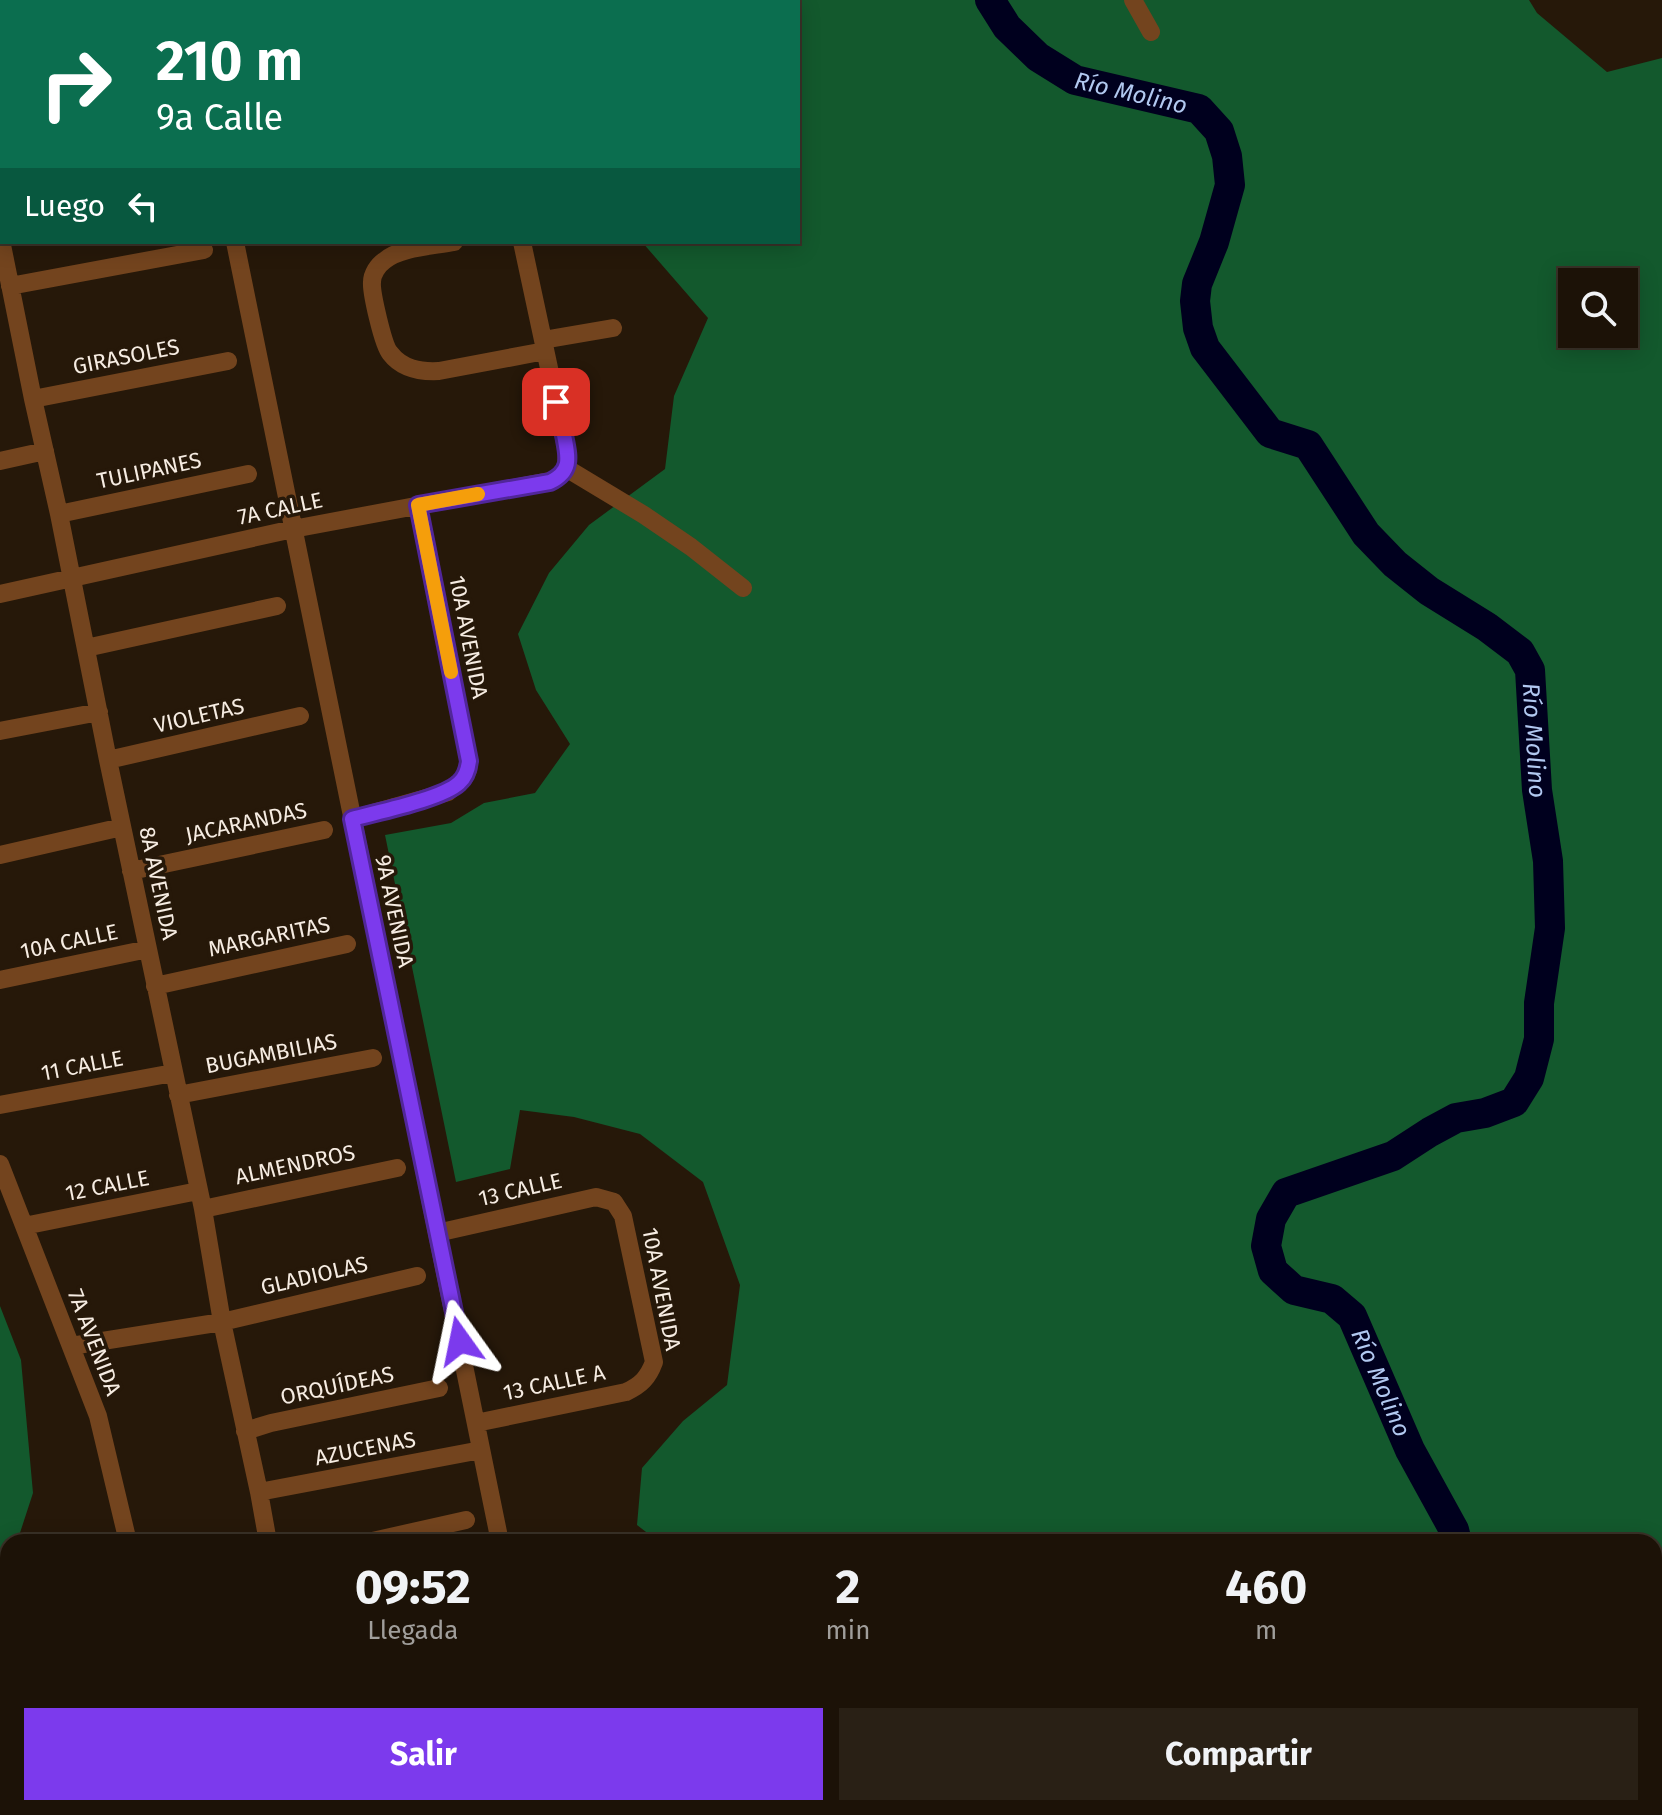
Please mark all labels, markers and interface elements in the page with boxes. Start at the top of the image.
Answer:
text: 210 m [156,28,303,95]
icon: right [24,32,128,136]
water label: Río Molino [1072,66,1190,120]
text: 9a Calle [156,96,283,140]
icon: left [121,184,165,228]
text: Luego [24,188,105,224]
map controls [1558,268,1638,348]
button: search [1558,268,1638,348]
street label: GIRASOLES [71,333,182,380]
pin [522,368,590,436]
icon: arrive [534,380,578,424]
street label: TULIPANES [94,446,204,495]
street label: 7A CALLE [235,486,325,531]
street label: 10A AVENIDA [443,573,494,701]
water label: Río Molino [1517,682,1552,800]
street label: VIOLETAS [151,692,247,739]
street label: JACARANDAS [183,796,309,849]
street label: 8A AVENIDA [133,824,184,943]
street label: 9A AVENIDA [369,852,420,970]
street label: MARGARITAS [206,910,333,963]
street label: 10A CALLE [18,918,120,965]
street label: BUGAMBILIAS [203,1028,339,1079]
street label: 11 CALLE [39,1044,126,1087]
street label: ALMENDROS [233,1139,357,1190]
street label: 12 CALLE [63,1164,151,1207]
street label: 13 CALLE [476,1167,565,1212]
street label: 10A AVENIDA [636,1225,687,1353]
street label: GLADIOLAS [258,1250,370,1301]
street label: 7A AVENIDA [62,1285,127,1400]
position arrow [418,1299,502,1383]
water label: Río Molino [1345,1324,1417,1441]
street label: 13 CALLE A [501,1358,608,1406]
street label: ORQUÍDEAS [278,1360,396,1411]
street label: AZUCENAS [312,1425,418,1471]
text: 09:52 [355,1558,471,1616]
text: 2 [836,1558,860,1616]
text: 460 [1225,1558,1307,1616]
text: Llegada [367,1615,458,1646]
text: min [826,1615,870,1646]
text: m [1255,1615,1277,1646]
button: Salir [24,1708,823,1800]
button: Compartir [839,1708,1638,1800]

